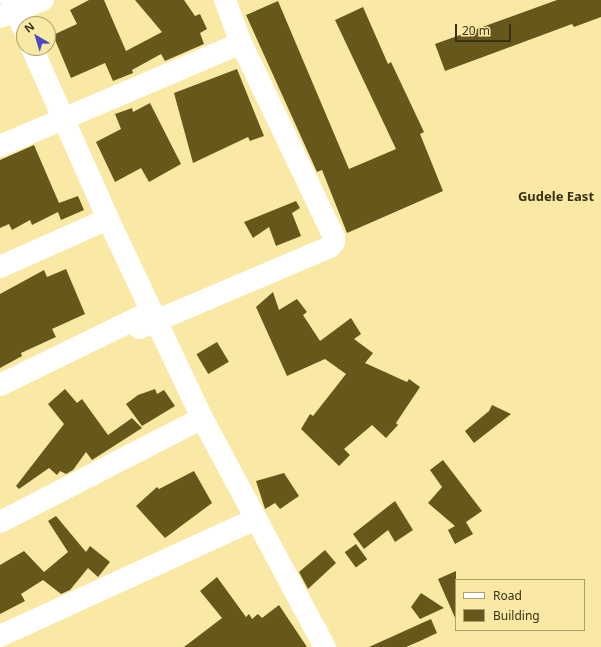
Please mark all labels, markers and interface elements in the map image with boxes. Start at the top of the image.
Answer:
north arrow [16,16,56,56]
scale bar [457,16,513,42]
text: N [21,18,37,36]
text: 20 m [462,22,490,39]
district label: Gudele East [518,188,594,204]
legend [455,579,585,631]
text: Road [493,587,522,604]
text: Building [493,607,540,624]

